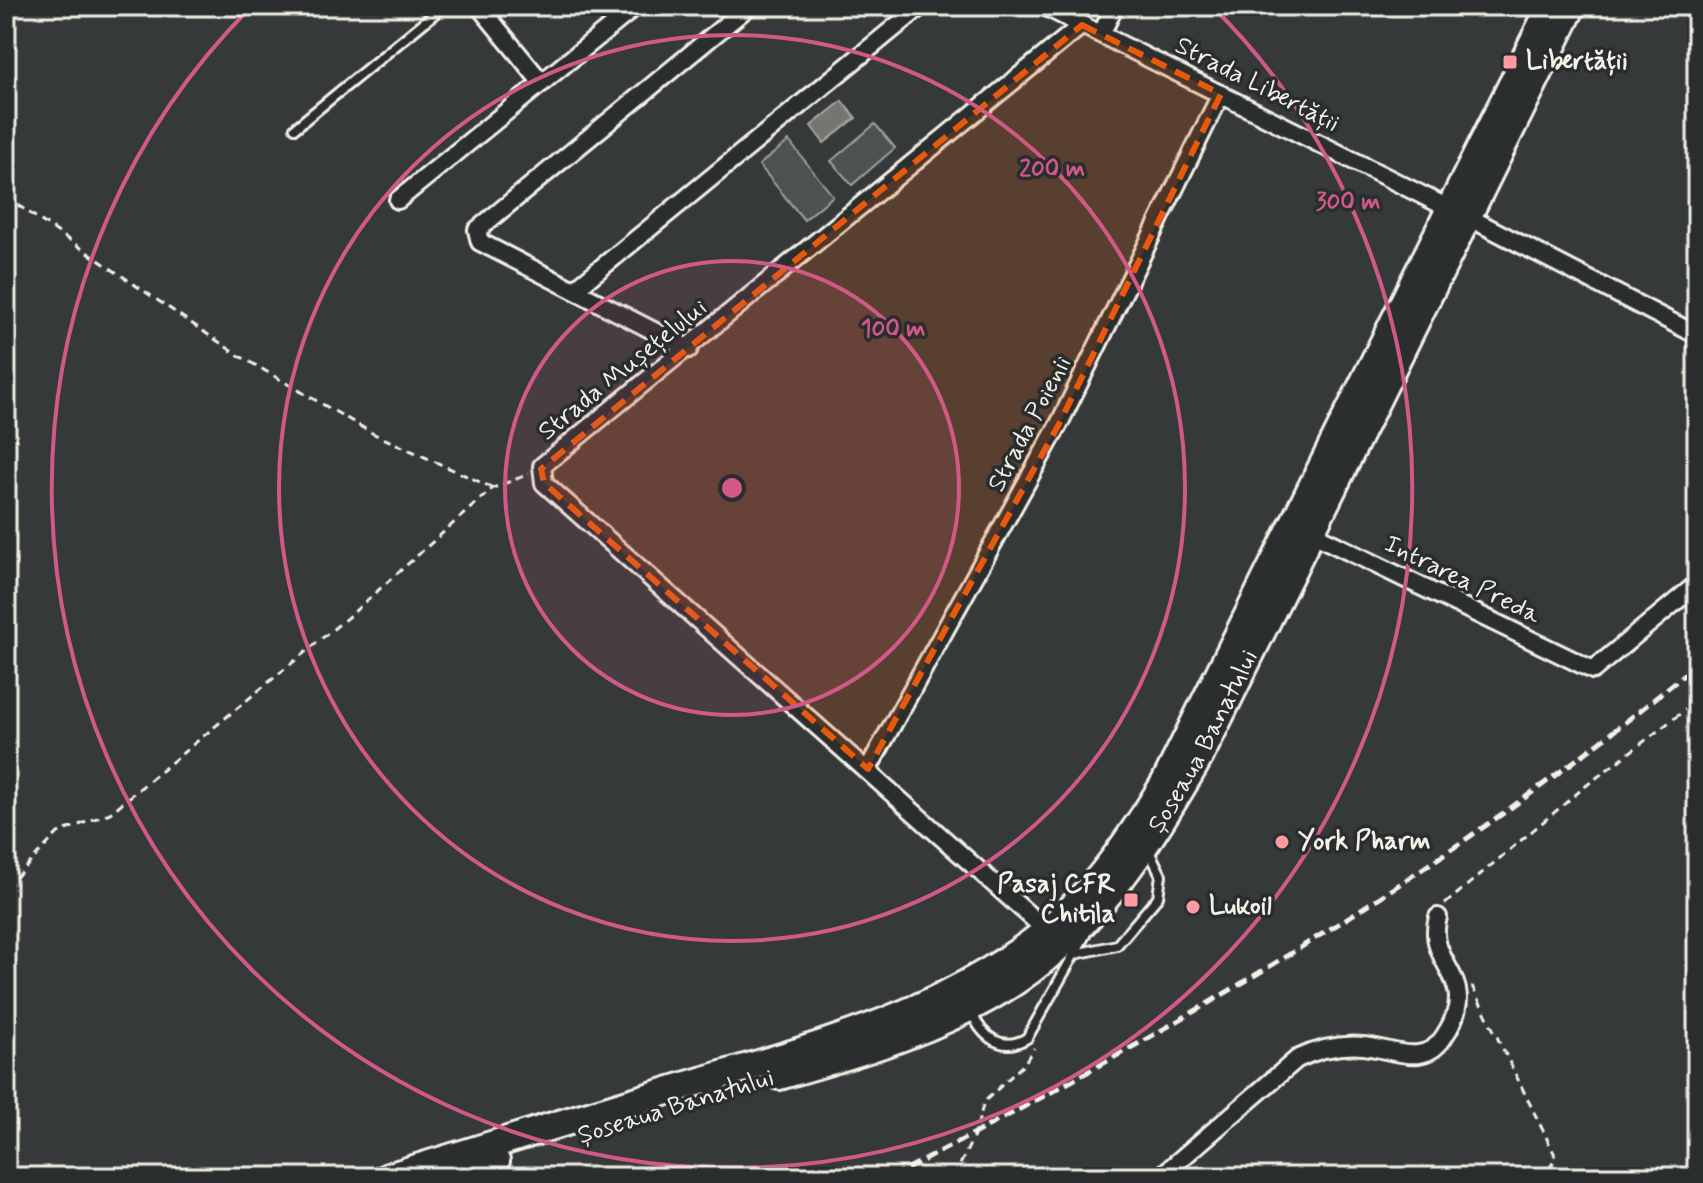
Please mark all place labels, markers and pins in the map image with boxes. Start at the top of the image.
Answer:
place label: Libertății [1526,45,1628,79]
marker: Libertății [1501,53,1519,71]
centre of rings [718,474,746,502]
place label: York Pharm [1298,825,1430,859]
marker: York Pharm [1273,833,1291,851]
place label: Pasaj CFR Chitila [997,868,1115,932]
place label: Lukoil [1209,890,1272,924]
marker: Pasaj CFR Chitila [1122,891,1140,909]
marker: Lukoil [1184,898,1202,916]

